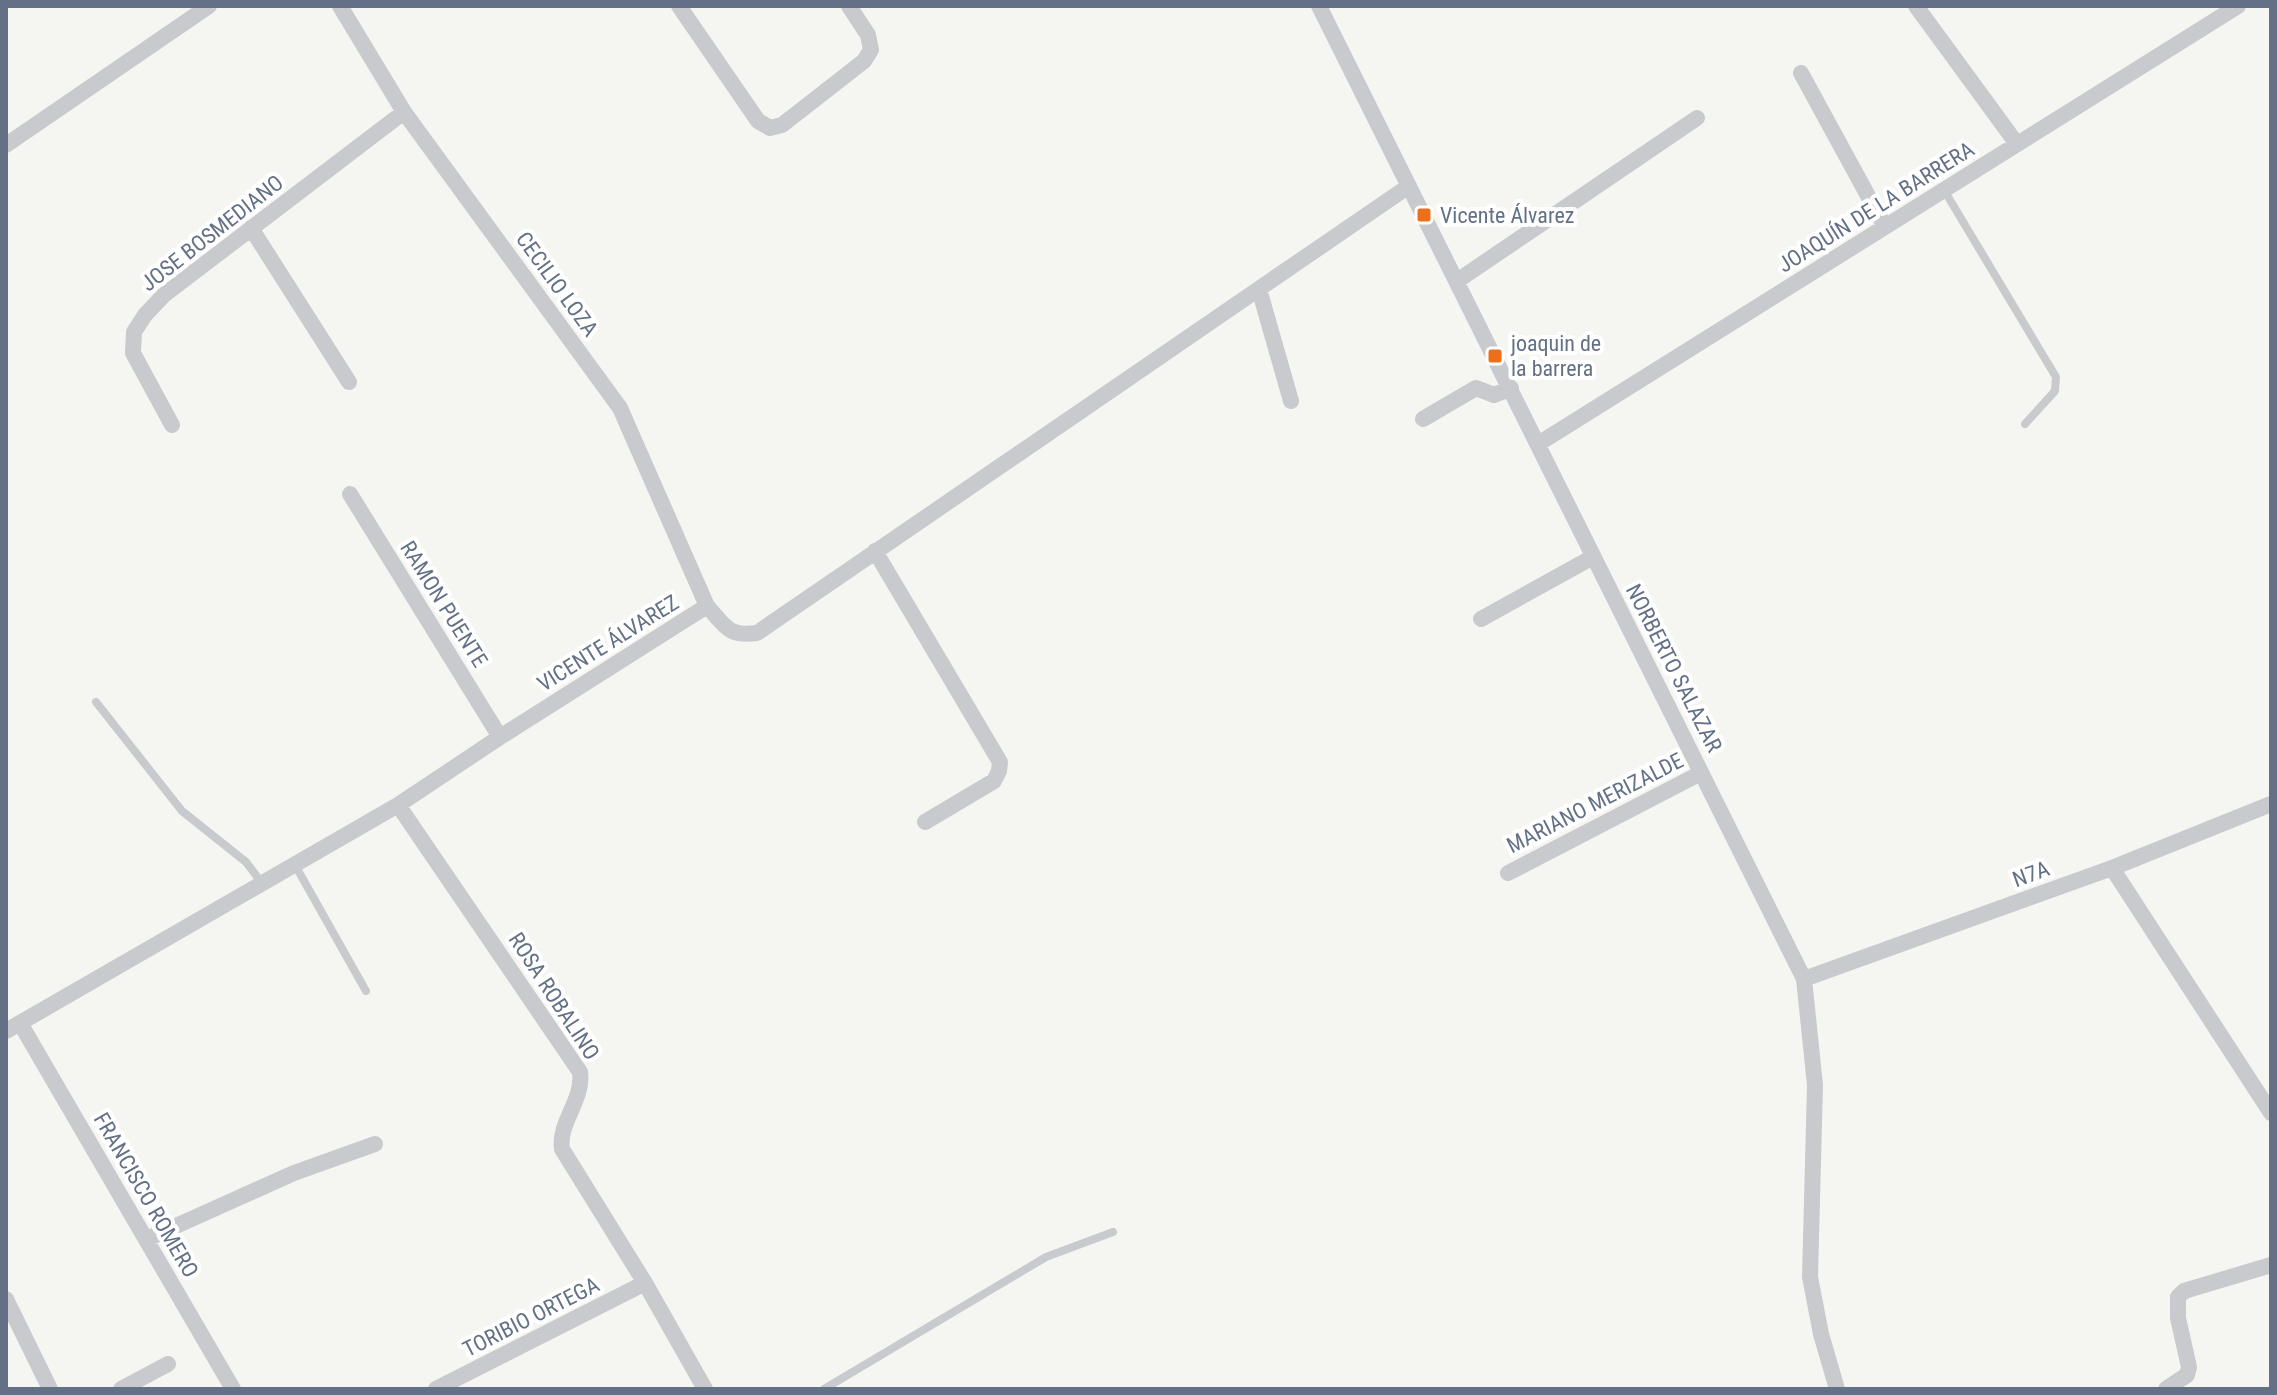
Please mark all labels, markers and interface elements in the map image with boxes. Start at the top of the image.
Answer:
street label: JOAQUÍN DE LA BARRERA [1773,136,1979,278]
street label: JOSE BOSMEDIANO [136,170,288,296]
place label: Vicente Álvarez [1440,203,1574,228]
marker: Vicente Álvarez [1415,206,1433,224]
street label: CECILIO LOZA [511,227,603,341]
place label: joaquin de la barrera [1510,331,1601,381]
marker: joaquin de la barrera [1486,347,1504,365]
street label: RAMON PUENTE [395,536,493,672]
street label: NORBERTO SALAZAR [1621,580,1727,756]
street label: VICENTE ÁLVAREZ [533,590,683,696]
street label: MARIANO MERIZALDE [1503,748,1687,858]
street label: N7A [2009,856,2053,892]
street label: ROSA ROBALINO [504,928,604,1064]
street label: FRANCISCO ROMERO [89,1108,203,1282]
street label: TORIBIO ORTEGA [459,1272,604,1362]

